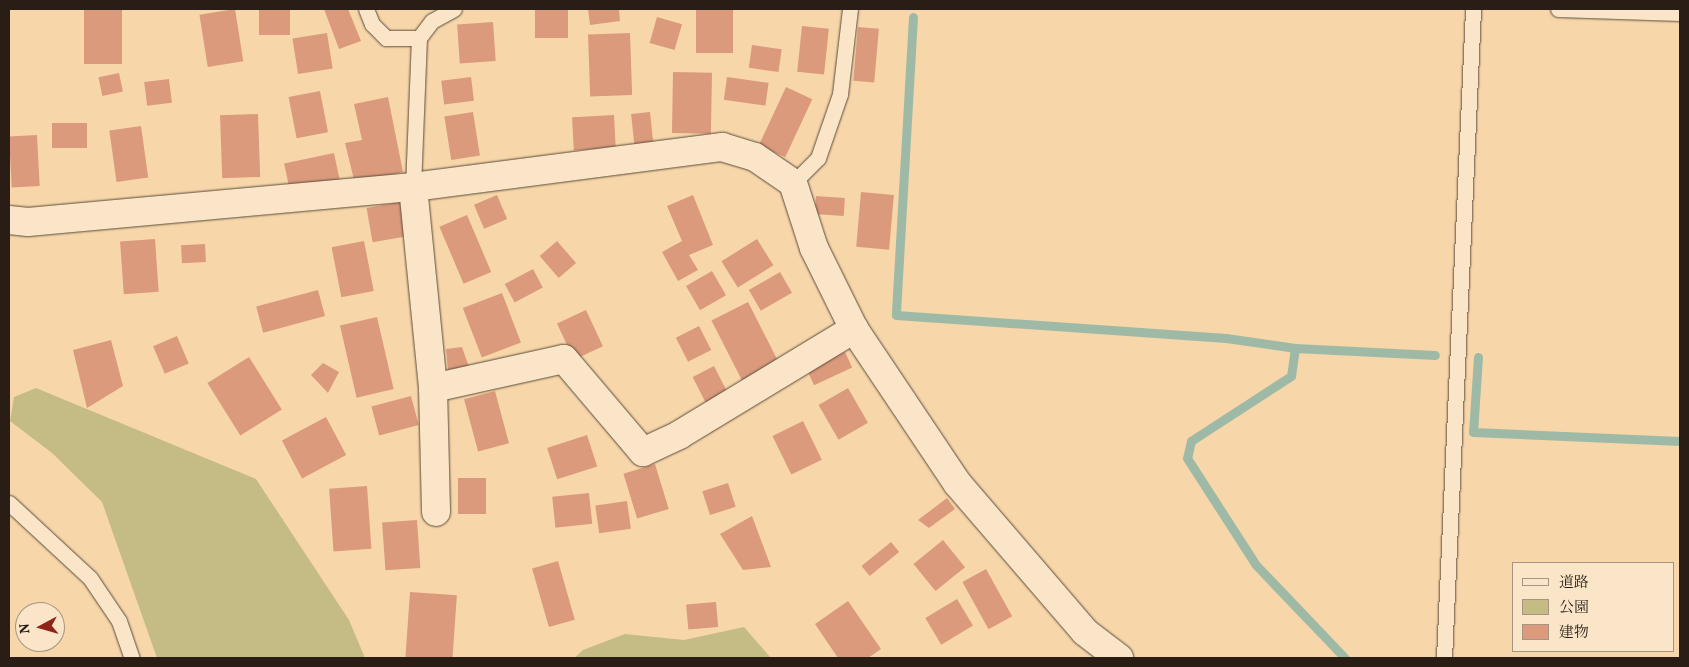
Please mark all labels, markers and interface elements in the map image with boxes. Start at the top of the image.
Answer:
legend [1512,562,1674,652]
text: 道路 [1559,573,1589,594]
text: 公園 [1559,598,1589,619]
north arrow [15,602,65,652]
text: N [16,622,36,635]
text: 建物 [1559,623,1589,644]

